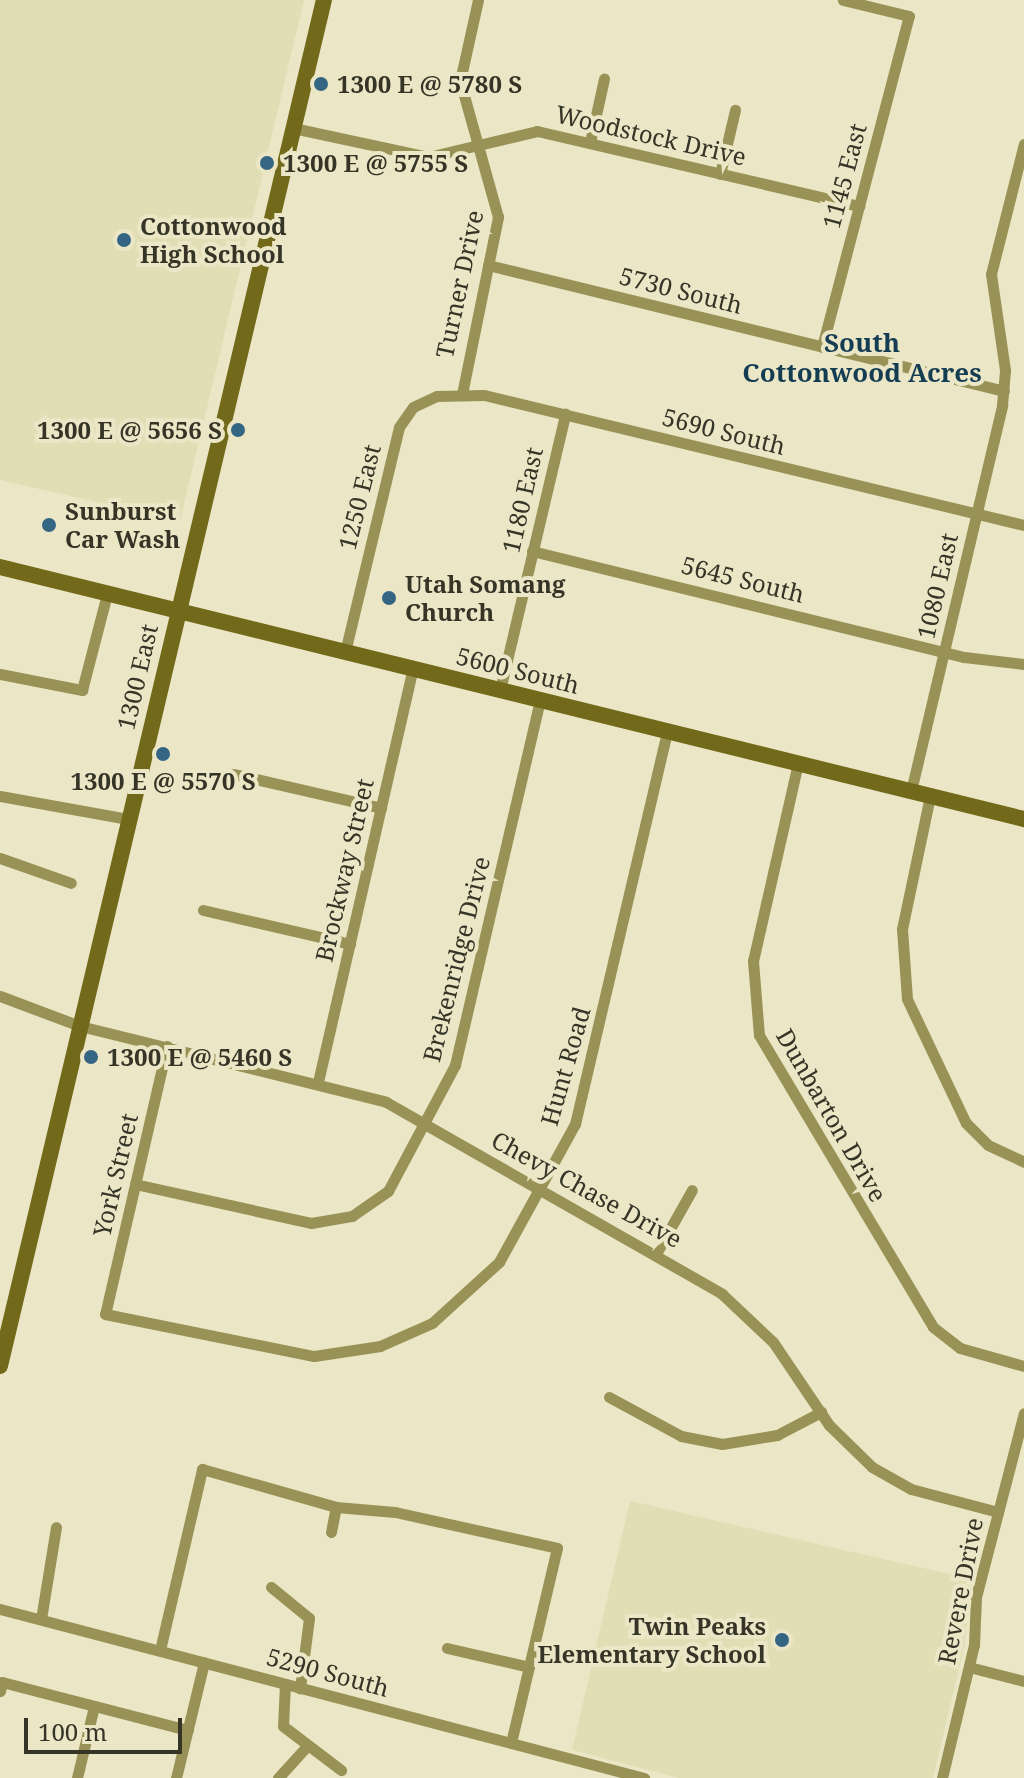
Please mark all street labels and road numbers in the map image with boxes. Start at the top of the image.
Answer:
street label: Woodstock Drive [553,99,749,171]
street label: 1145 East [816,120,872,232]
street label: Turner Drive [429,208,489,360]
street label: 5730 South [617,261,745,319]
street label: 5690 South [660,402,788,460]
street label: 1250 East [332,441,386,553]
street label: 1180 East [496,444,548,556]
street label: 1080 East [911,530,963,642]
street label: 5645 South [679,550,807,608]
street label: 1300 East [111,621,163,733]
street label: 5600 South [454,641,582,699]
street label: Brockway Street [309,776,379,964]
street label: Brekenridge Drive [417,853,495,1065]
street label: Hunt Road [534,1003,596,1129]
street label: Dunbarton Drive [771,1023,893,1207]
street label: York Street [87,1111,143,1239]
street label: Chevy Chase Drive [487,1125,687,1253]
street label: Revere Drive [932,1515,988,1667]
street label: 5290 South [264,1642,392,1702]

